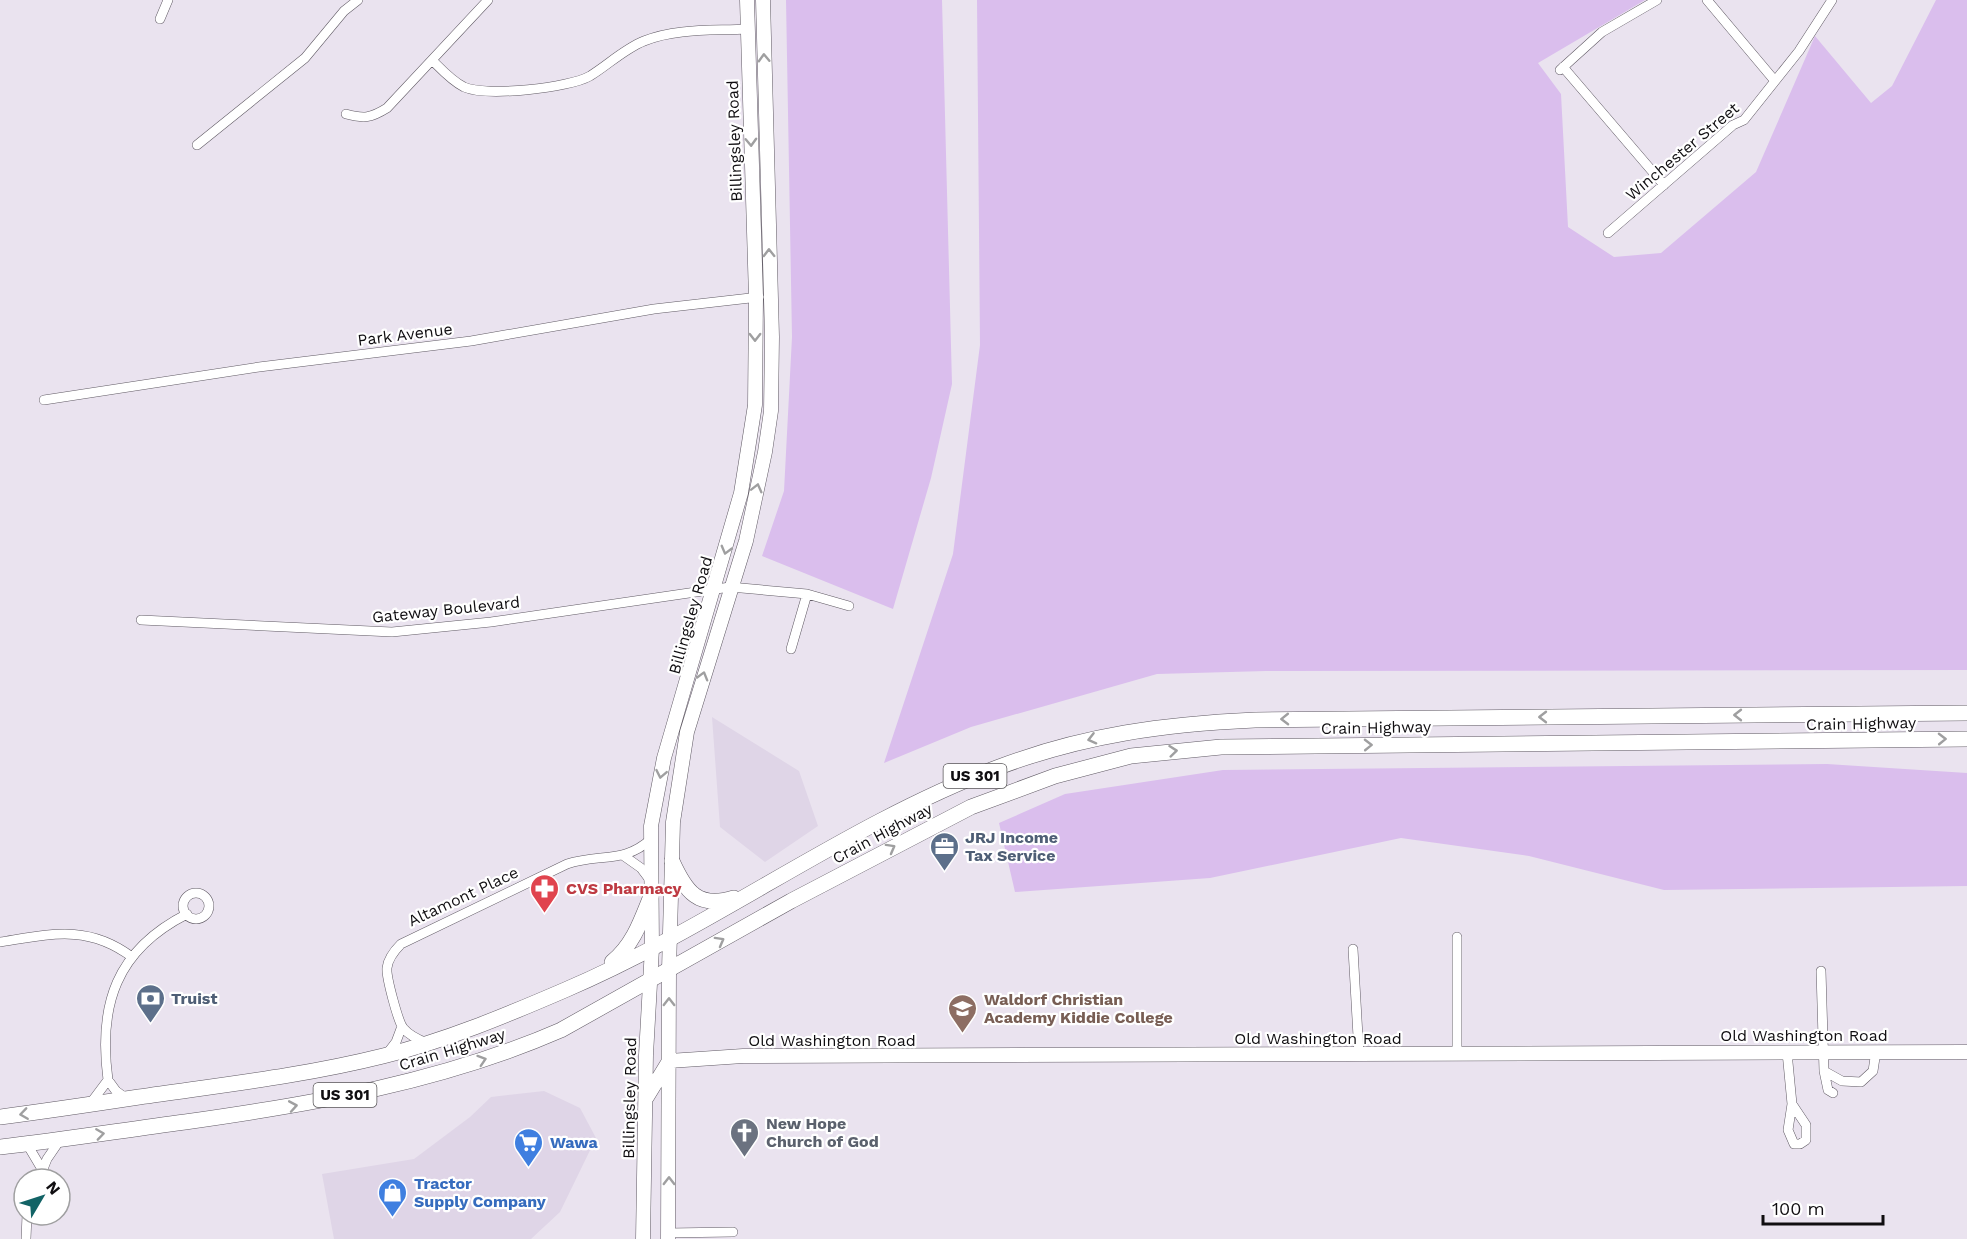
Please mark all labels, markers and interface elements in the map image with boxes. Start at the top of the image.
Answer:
one-way arrow [758,53,771,62]
street label: Billingsley Road [723,80,746,202]
street label: Winchester Street [1622,98,1743,204]
one-way arrow [745,138,757,147]
one-way arrow [762,248,775,257]
street label: Park Avenue [357,319,454,350]
one-way arrow [749,333,761,342]
one-way arrow [749,484,762,494]
one-way arrow [721,544,733,555]
street label: Billingsley Road [665,554,716,676]
street label: Gateway Boulevard [371,592,521,627]
one-way arrow [696,671,709,681]
one-way arrow [1734,709,1743,721]
one-way arrow [1539,711,1548,723]
one-way arrow [1281,713,1290,726]
street label: Crain Highway [1806,713,1917,734]
street label: Crain Highway [1321,717,1432,738]
one-way arrow [1087,731,1097,744]
one-way arrow [1937,733,1946,746]
one-way arrow [1363,739,1372,751]
one-way arrow [1168,745,1178,758]
road number: US 301 [944,764,1006,788]
one-way arrow [655,769,668,779]
street label: Crain Highway [829,799,936,868]
place label: JRJ Income Tax Service [965,828,1058,865]
office icon: JRJ Income Tax Service [928,830,960,872]
one-way arrow [885,844,895,855]
street label: Altamont Place [405,863,521,930]
pharmacy icon: CVS Pharmacy [529,872,561,914]
place label: CVS Pharmacy [566,879,683,898]
one-way arrow [714,937,724,948]
bank icon: Truist [134,982,166,1024]
place label: Truist [171,989,217,1008]
place label: Waldorf Christian Academy Kiddie College [984,990,1173,1027]
school or university icon: Waldorf Christian Academy Kiddie College [947,992,979,1034]
one-way arrow [663,998,675,1007]
street label: Crain Highway [397,1024,508,1075]
street label: Old Washington Road [1720,1026,1888,1045]
street label: Old Washington Road [1234,1029,1402,1048]
street label: Old Washington Road [748,1031,916,1050]
street label: Billingsley Road [619,1037,640,1159]
one-way arrow [476,1055,487,1067]
road number: US 301 [314,1083,376,1107]
one-way arrow [287,1100,297,1113]
one-way arrow [19,1107,28,1119]
place label: New Hope Church of God [766,1114,879,1151]
church icon: New Hope Church of God [729,1116,761,1158]
supermarket icon: Wawa [513,1126,545,1168]
one-way arrow [95,1128,104,1140]
place label: Wawa [550,1133,599,1152]
north arrow [12,1167,72,1227]
place label: Tractor Supply Company [414,1174,547,1211]
shop icon: Tractor Supply Company [377,1176,409,1218]
one-way arrow [663,1176,675,1185]
text: N [42,1177,64,1198]
scale bar [1763,1188,1883,1226]
text: 100 m [1772,1198,1825,1219]

